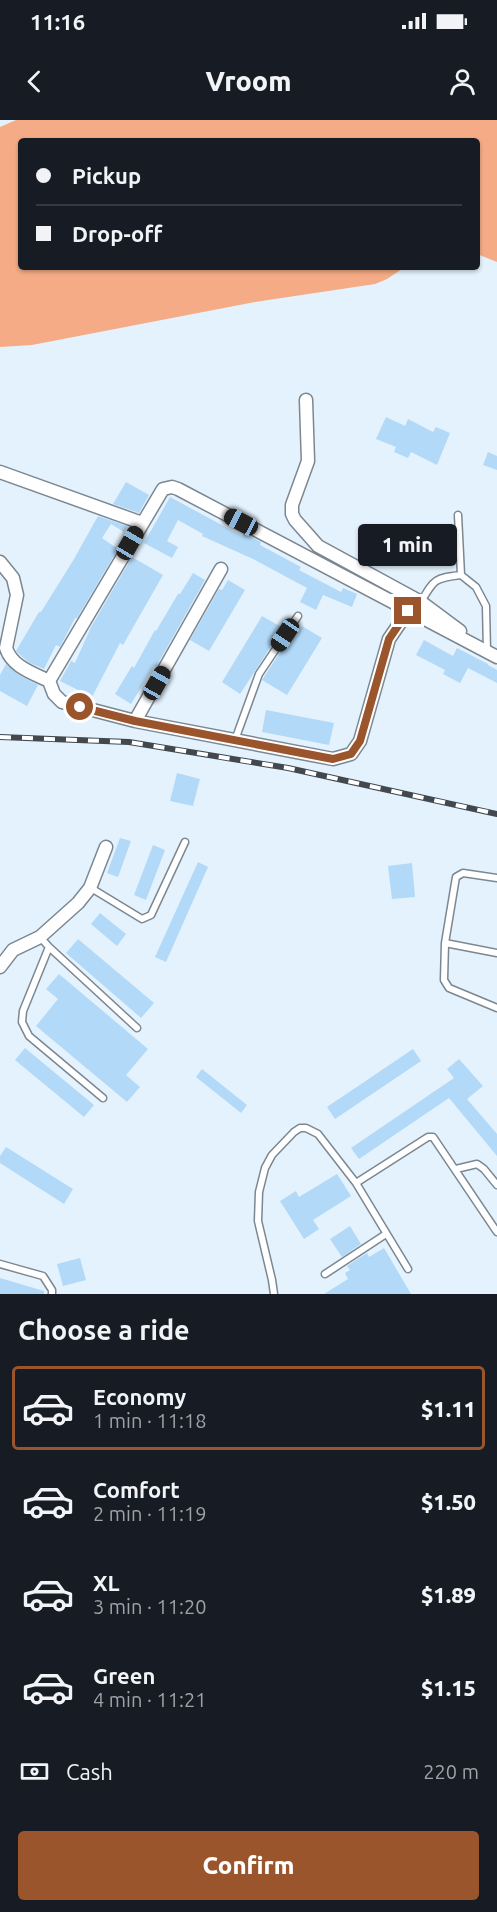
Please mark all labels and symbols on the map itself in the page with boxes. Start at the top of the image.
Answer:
car [221,506,261,538]
car [113,523,147,563]
callout: 1 min [358,524,458,566]
route end [394,597,421,624]
car [267,615,303,655]
car [140,663,174,703]
route start [66,693,93,720]

